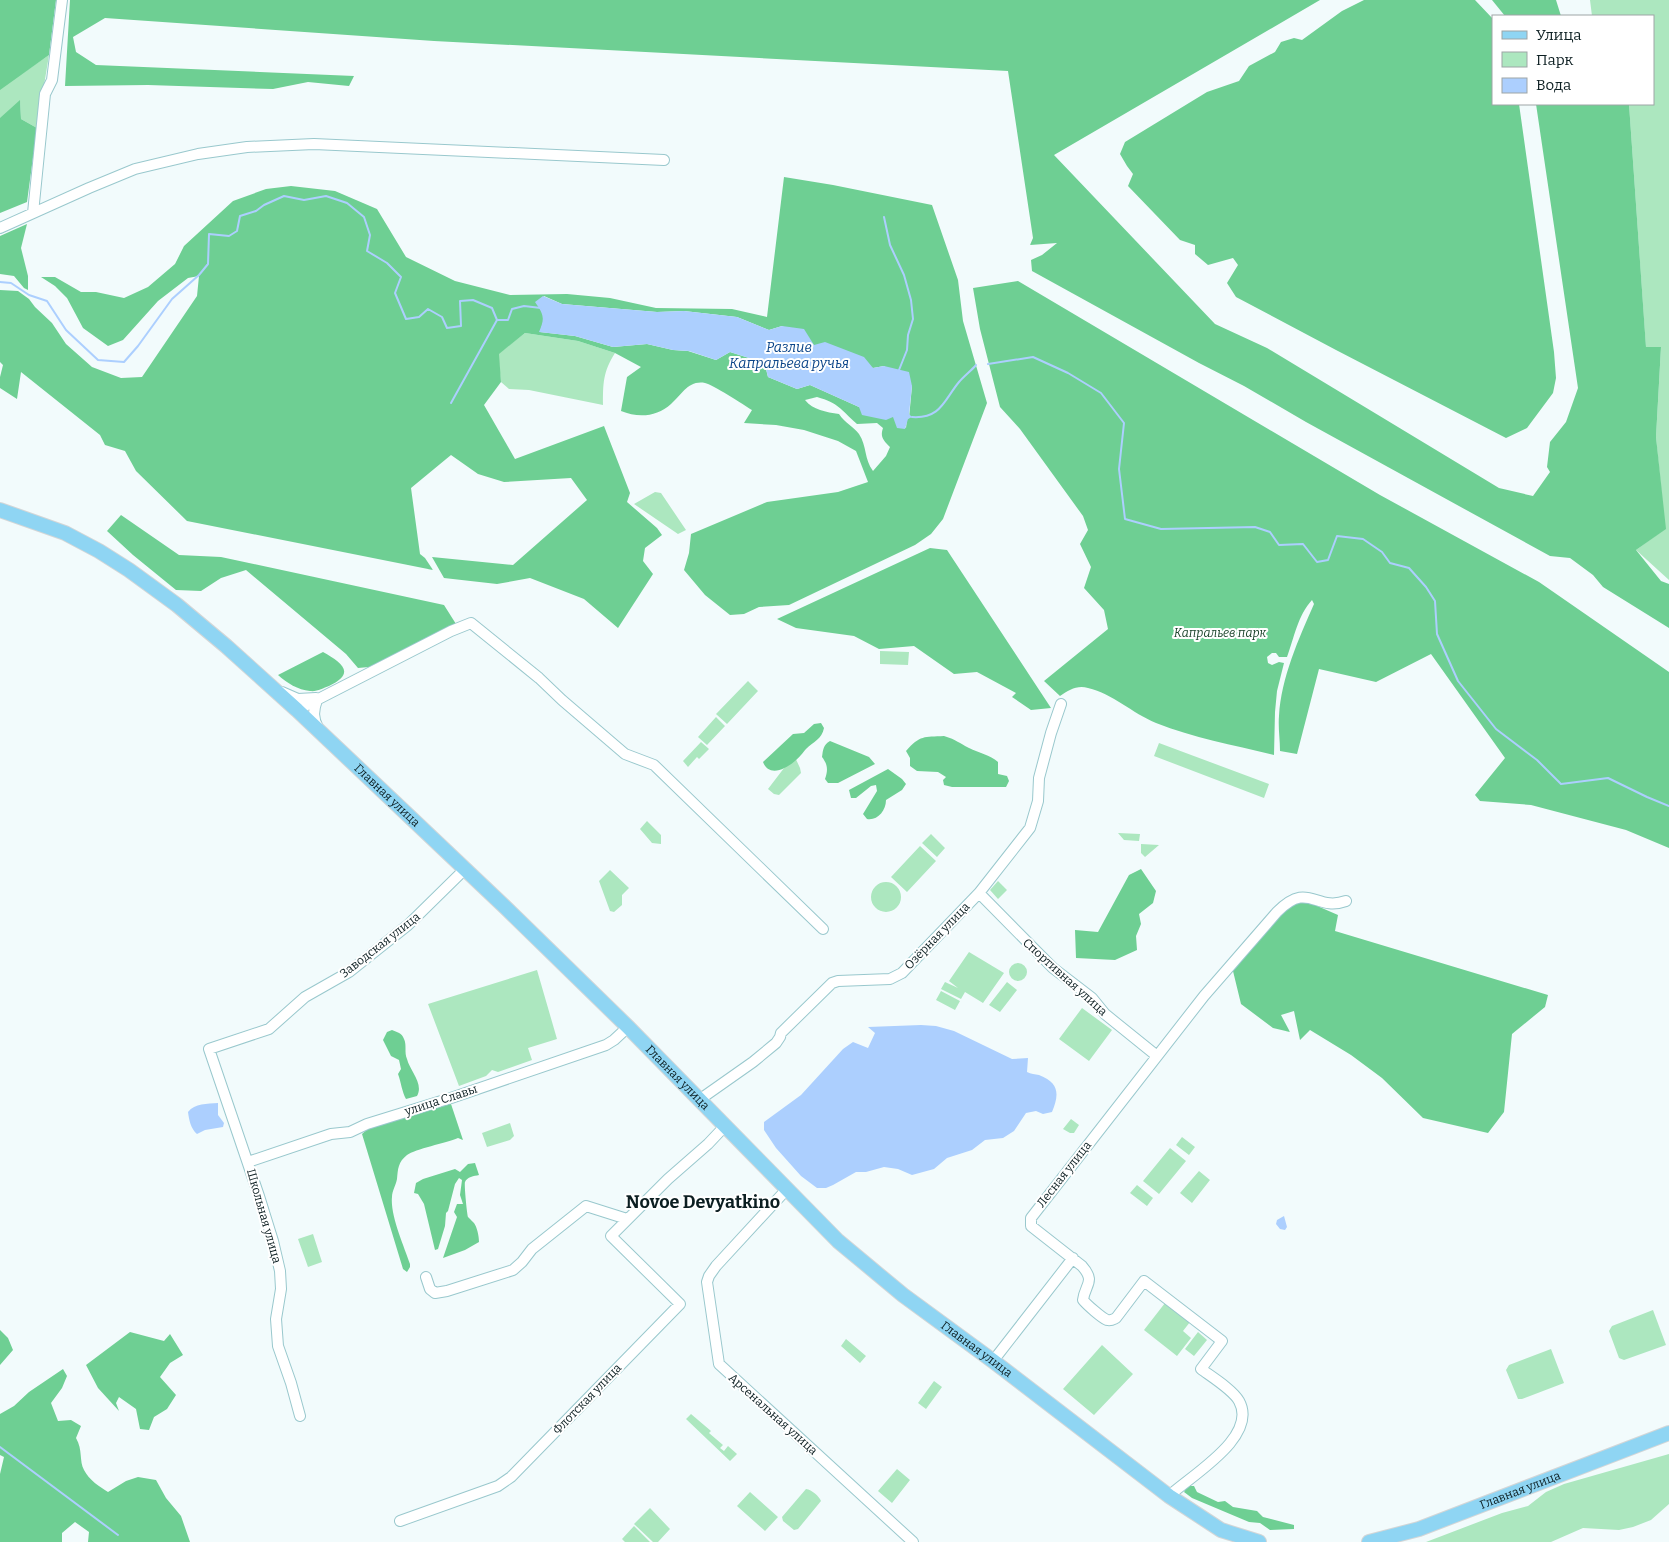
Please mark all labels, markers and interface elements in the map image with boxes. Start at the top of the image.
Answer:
legend [1492,15,1654,105]
text: Улица [1536,26,1582,44]
text: Парк [1536,51,1574,69]
text: Вода [1536,76,1571,94]
water label: Разлив Капральева ручья [729,339,849,372]
park label: Капральев парк [1174,626,1267,640]
street label: Главная улица [351,761,423,830]
street label: Озёрная улица [902,899,973,972]
street label: Заводская улица [337,909,423,981]
street label: Спортивная улица [1020,935,1110,1019]
street label: Главная улица [643,1042,713,1113]
street label: улица Славы [402,1082,479,1119]
street label: Лесная улица [1034,1138,1094,1210]
street label: Школьная улица [244,1167,284,1265]
district label: Novoe Devyatkino [626,1191,780,1213]
street label: Главная улица [938,1318,1015,1381]
street label: Флотская улица [550,1361,625,1437]
street label: Арсенальная улица [726,1370,821,1458]
street label: Главная улица [1478,1468,1563,1512]

